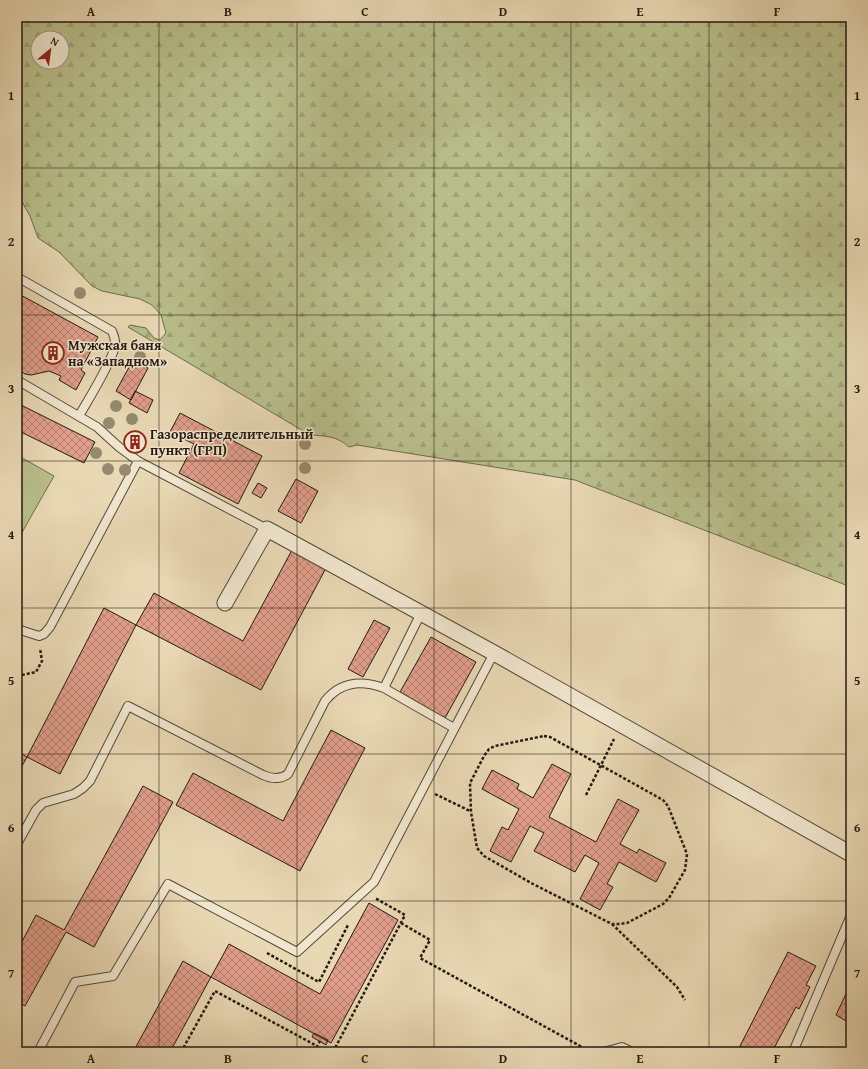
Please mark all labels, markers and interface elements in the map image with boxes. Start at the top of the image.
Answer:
text: A [87,2,96,21]
text: B [224,2,232,21]
text: C [361,2,369,21]
text: D [499,2,507,21]
text: E [637,2,644,21]
text: F [774,2,781,21]
north arrow [30,30,70,70]
text: N [48,32,63,50]
text: 1 [8,86,14,105]
text: 1 [854,86,860,105]
text: 2 [8,232,15,251]
text: 2 [854,232,861,251]
place label: Мужская баня на «Западном» [68,335,167,371]
building icon: Мужская баня на «Западном» [40,340,66,366]
text: 3 [8,379,14,398]
text: 3 [854,379,860,398]
place label: Газораспределительный пункт (ГРП) [150,424,314,460]
building icon: Газораспределительный пункт (ГРП) [122,429,148,455]
text: 4 [8,525,15,544]
text: 4 [854,525,861,544]
text: 5 [8,671,15,690]
text: 5 [854,671,861,690]
text: 6 [8,818,15,837]
text: 6 [854,818,861,837]
text: 7 [8,964,15,983]
text: 7 [854,964,861,983]
text: A [87,1049,96,1068]
text: B [224,1049,232,1068]
text: C [361,1049,369,1068]
text: D [499,1049,507,1068]
text: E [637,1049,644,1068]
text: F [774,1049,781,1068]

